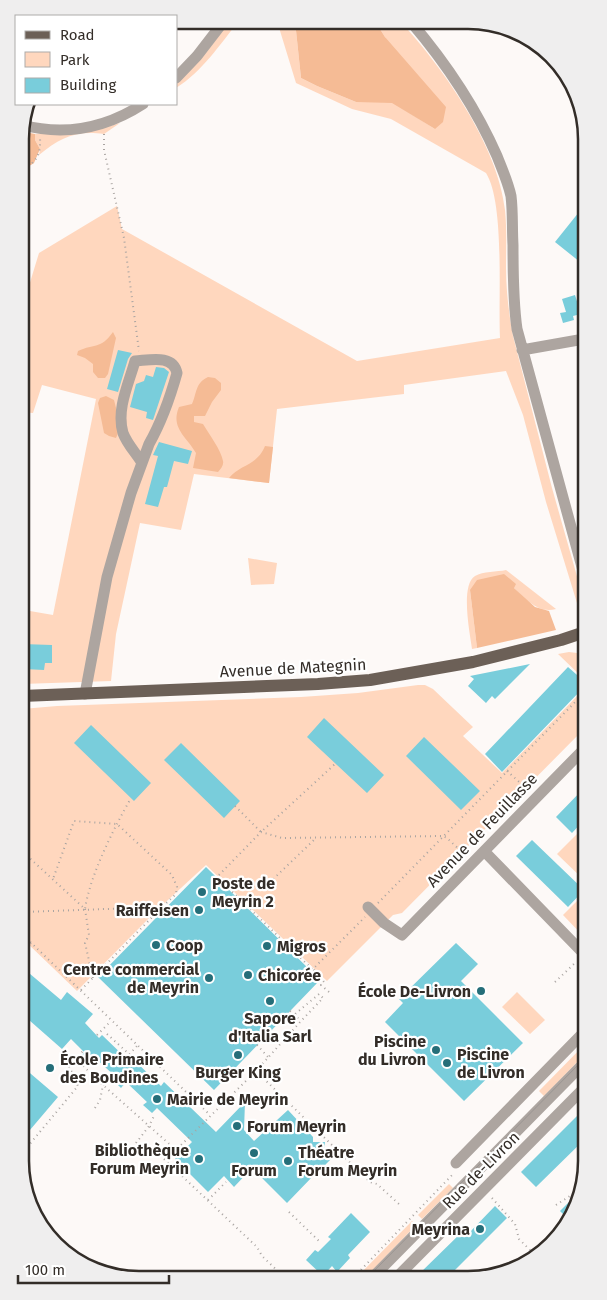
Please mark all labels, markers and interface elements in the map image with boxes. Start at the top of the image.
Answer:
legend [15,15,178,105]
text: Road [60,26,95,44]
text: Park [60,51,90,69]
text: Building [60,76,116,94]
street label: Avenue de Mategnin [219,655,367,681]
street label: Avenue de Feuillasse [423,769,541,891]
place label: Poste de Meyrin 2 [212,874,275,911]
marker: Poste de Meyrin 2 [196,886,208,898]
place label: Raiffeisen [116,901,189,920]
marker: Raiffeisen [193,904,205,916]
place label: Coop [166,936,203,955]
place label: Migros [277,937,326,956]
marker: Coop [150,939,162,951]
marker: Migros [261,940,273,952]
place label: Centre commercial de Meyrin [63,960,199,997]
place label: Chicorée [258,966,321,985]
marker: Chicorée [242,969,254,981]
marker: Centre commercial de Meyrin [203,972,215,984]
place label: École De-Livron [358,981,471,1001]
marker: École De-Livron [475,985,487,997]
marker: Sapore d'Italia Sarl [264,995,276,1007]
place label: Sapore d'Italia Sarl [228,1009,312,1046]
place label: Piscine du Livron [358,1032,426,1069]
marker: Piscine du Livron [430,1044,442,1056]
place label: Piscine de Livron [457,1045,525,1082]
place label: École Primaire des Boudines [60,1049,164,1087]
marker: Burger King [232,1049,244,1061]
marker: Piscine de Livron [441,1057,453,1069]
marker: École Primaire des Boudines [44,1062,56,1074]
place label: Burger King [195,1063,281,1082]
place label: Mairie de Meyrin [167,1090,288,1109]
marker: Mairie de Meyrin [151,1093,163,1105]
place label: Forum Meyrin [247,1117,346,1136]
marker: Forum Meyrin [231,1120,243,1132]
street label: Rue de-Livron [438,1127,524,1213]
place label: Bibliothèque Forum Meyrin [90,1141,189,1178]
place label: Théatre Forum Meyrin [298,1143,397,1180]
marker: Forum [248,1147,260,1159]
marker: Bibliothèque Forum Meyrin [193,1153,205,1165]
marker: Théatre Forum Meyrin [282,1155,294,1167]
place label: Forum [231,1161,277,1180]
place label: Meyrina [412,1220,470,1239]
marker: Meyrina [474,1223,486,1235]
scale bar [18,1252,169,1284]
text: 100 m [25,1261,65,1279]

